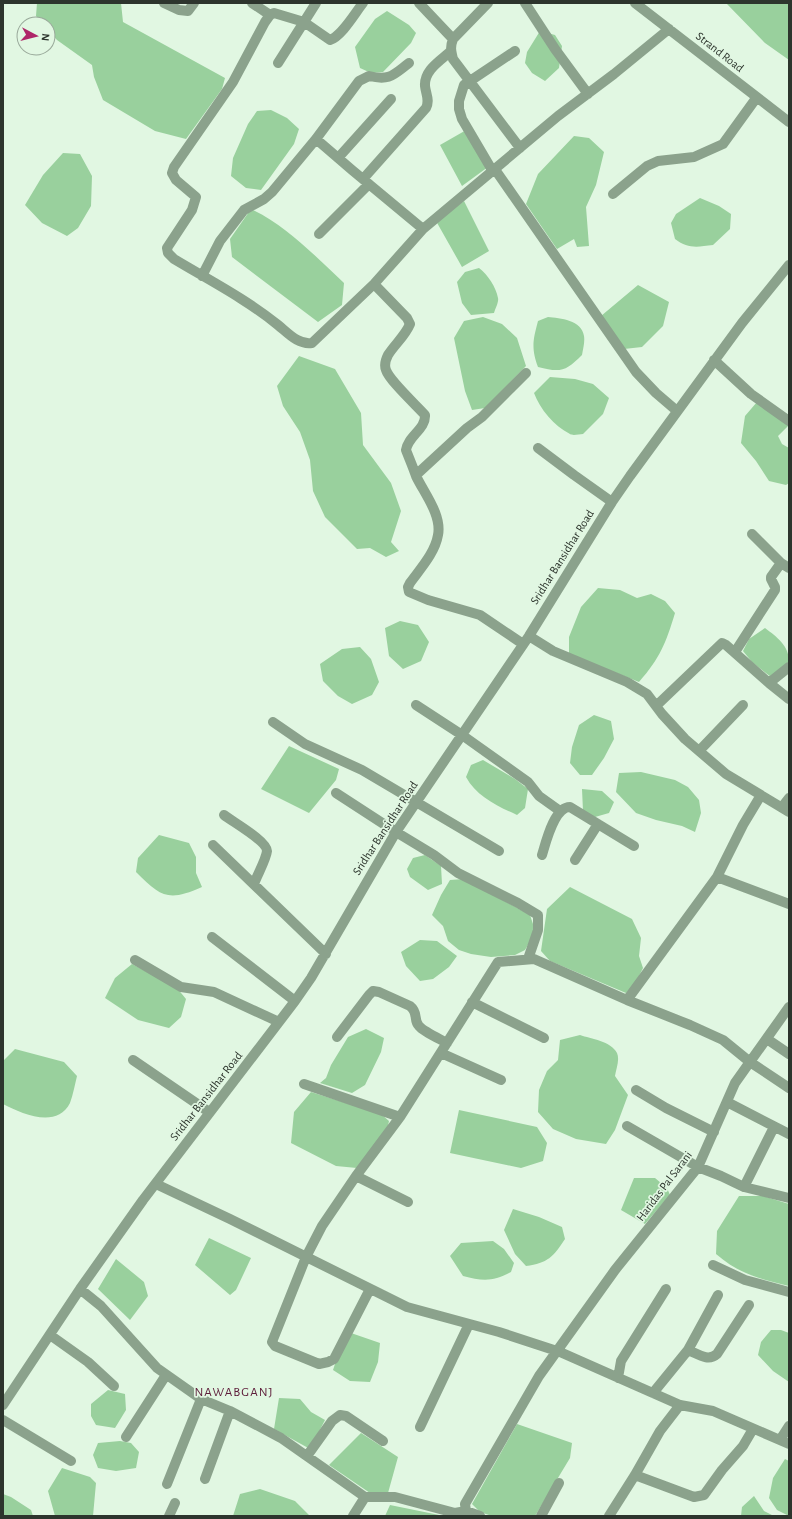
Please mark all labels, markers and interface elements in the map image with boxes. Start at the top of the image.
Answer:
north arrow [16,16,56,56]
street label: Strand Road [694,30,746,74]
text: N [40,33,51,42]
street label: Sridhar Bansidhar Road [528,508,596,606]
street label: Sridhar Bansidhar Road [350,779,420,877]
street label: Sridhar Bansidhar Road [168,1049,244,1143]
street label: Haridas Pal Sarani [634,1149,694,1223]
district label: NAWABGANJ [194,1386,274,1399]

